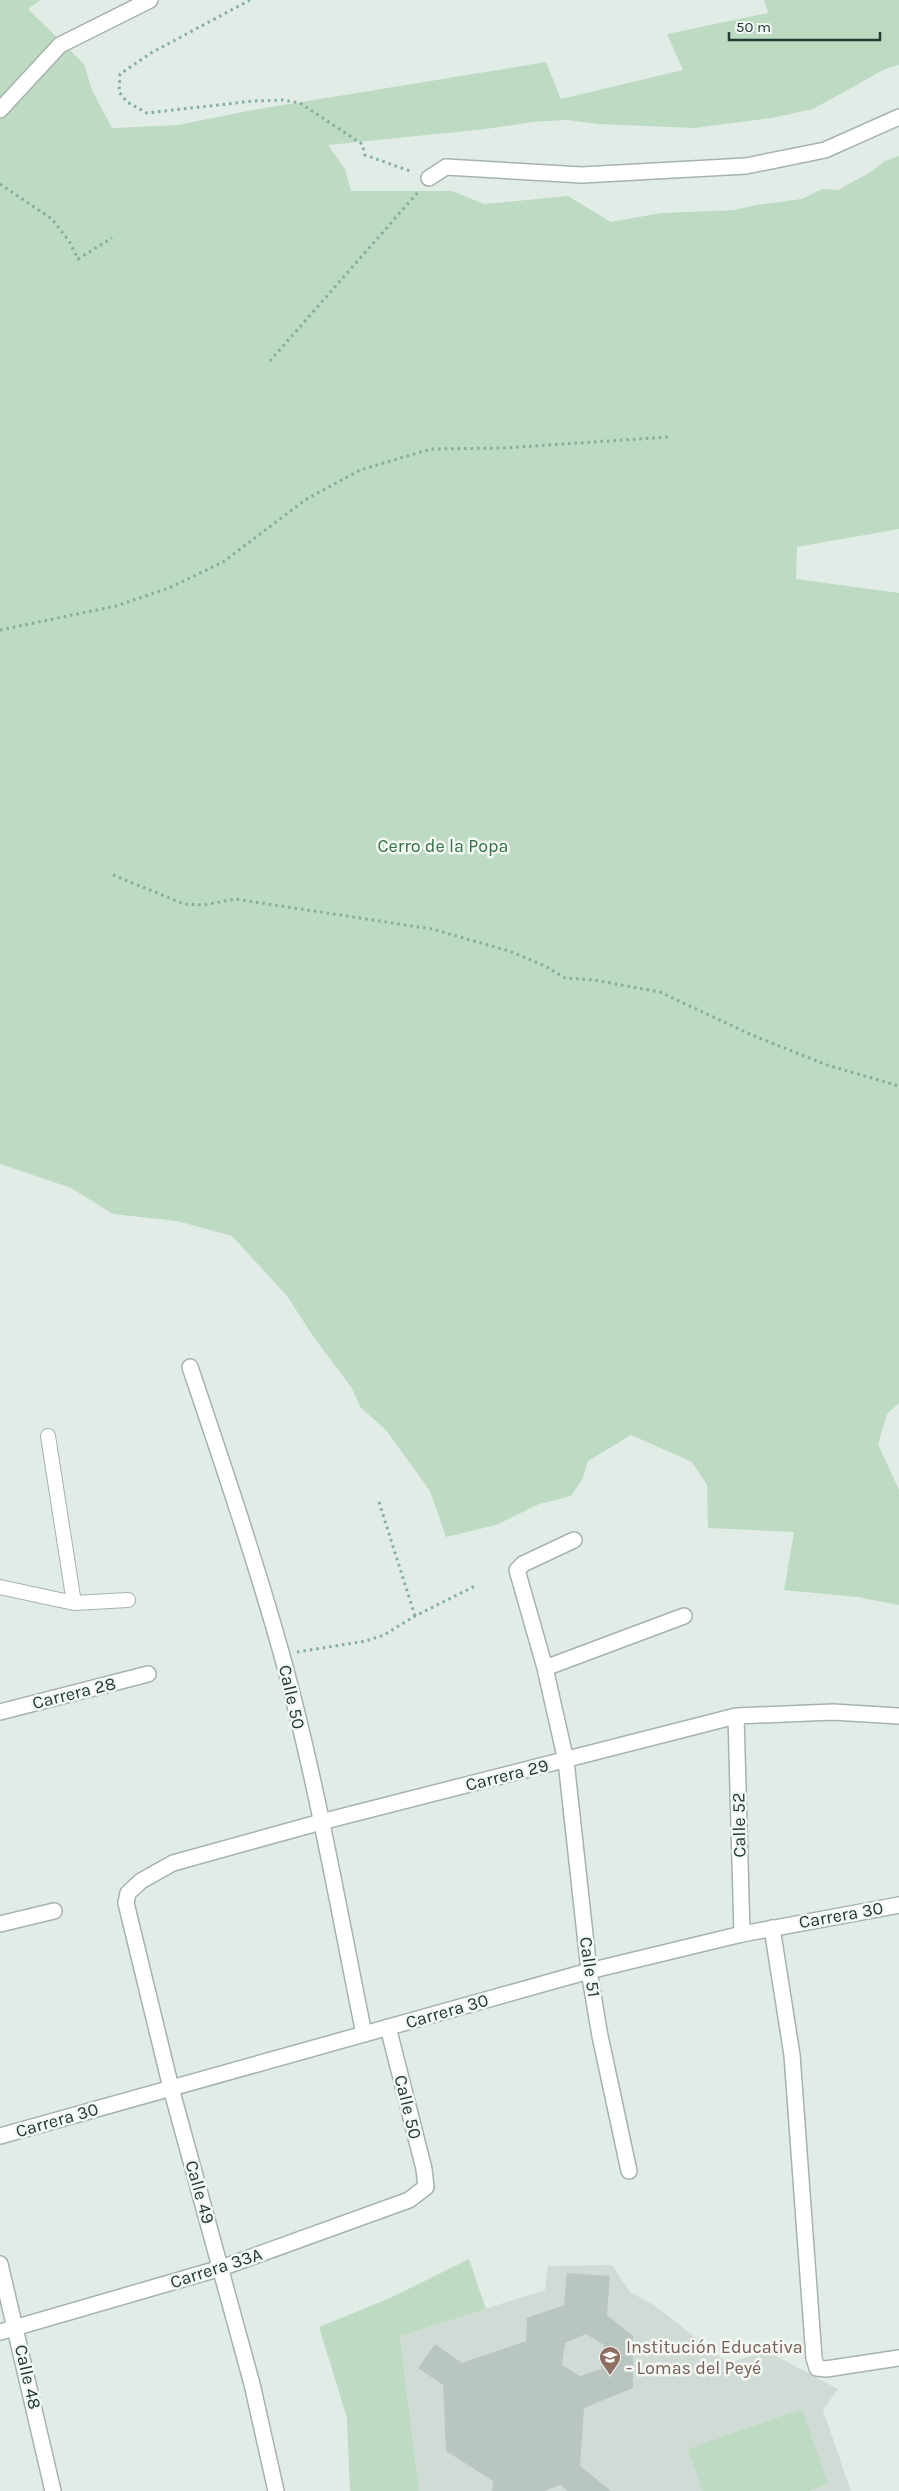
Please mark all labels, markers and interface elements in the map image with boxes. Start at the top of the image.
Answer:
scale bar [729,10,880,42]
text: 50 m [736,18,771,36]
park label: Cerro de la Popa [377,835,509,857]
street label: Calle 50 [274,1663,310,1731]
street label: Carrera 28 [30,1672,118,1714]
street label: Carrera 29 [463,1754,551,1796]
street label: Calle 52 [727,1792,751,1858]
street label: Carrera 30 [797,1897,885,1933]
street label: Calle 51 [575,1935,605,1999]
street label: Carrera 30 [403,1989,491,2033]
street label: Calle 50 [389,2073,427,2141]
street label: Carrera 30 [13,2098,101,2142]
street label: Calle 49 [180,2158,220,2226]
street label: Carrera 33A [167,2243,265,2293]
place label: Institución Educativa - Lomas del Peyé [626,2336,803,2379]
street label: Calle 48 [10,2343,46,2411]
school or university icon: Institución Educativa - Lomas del Peyé [598,2345,622,2376]

